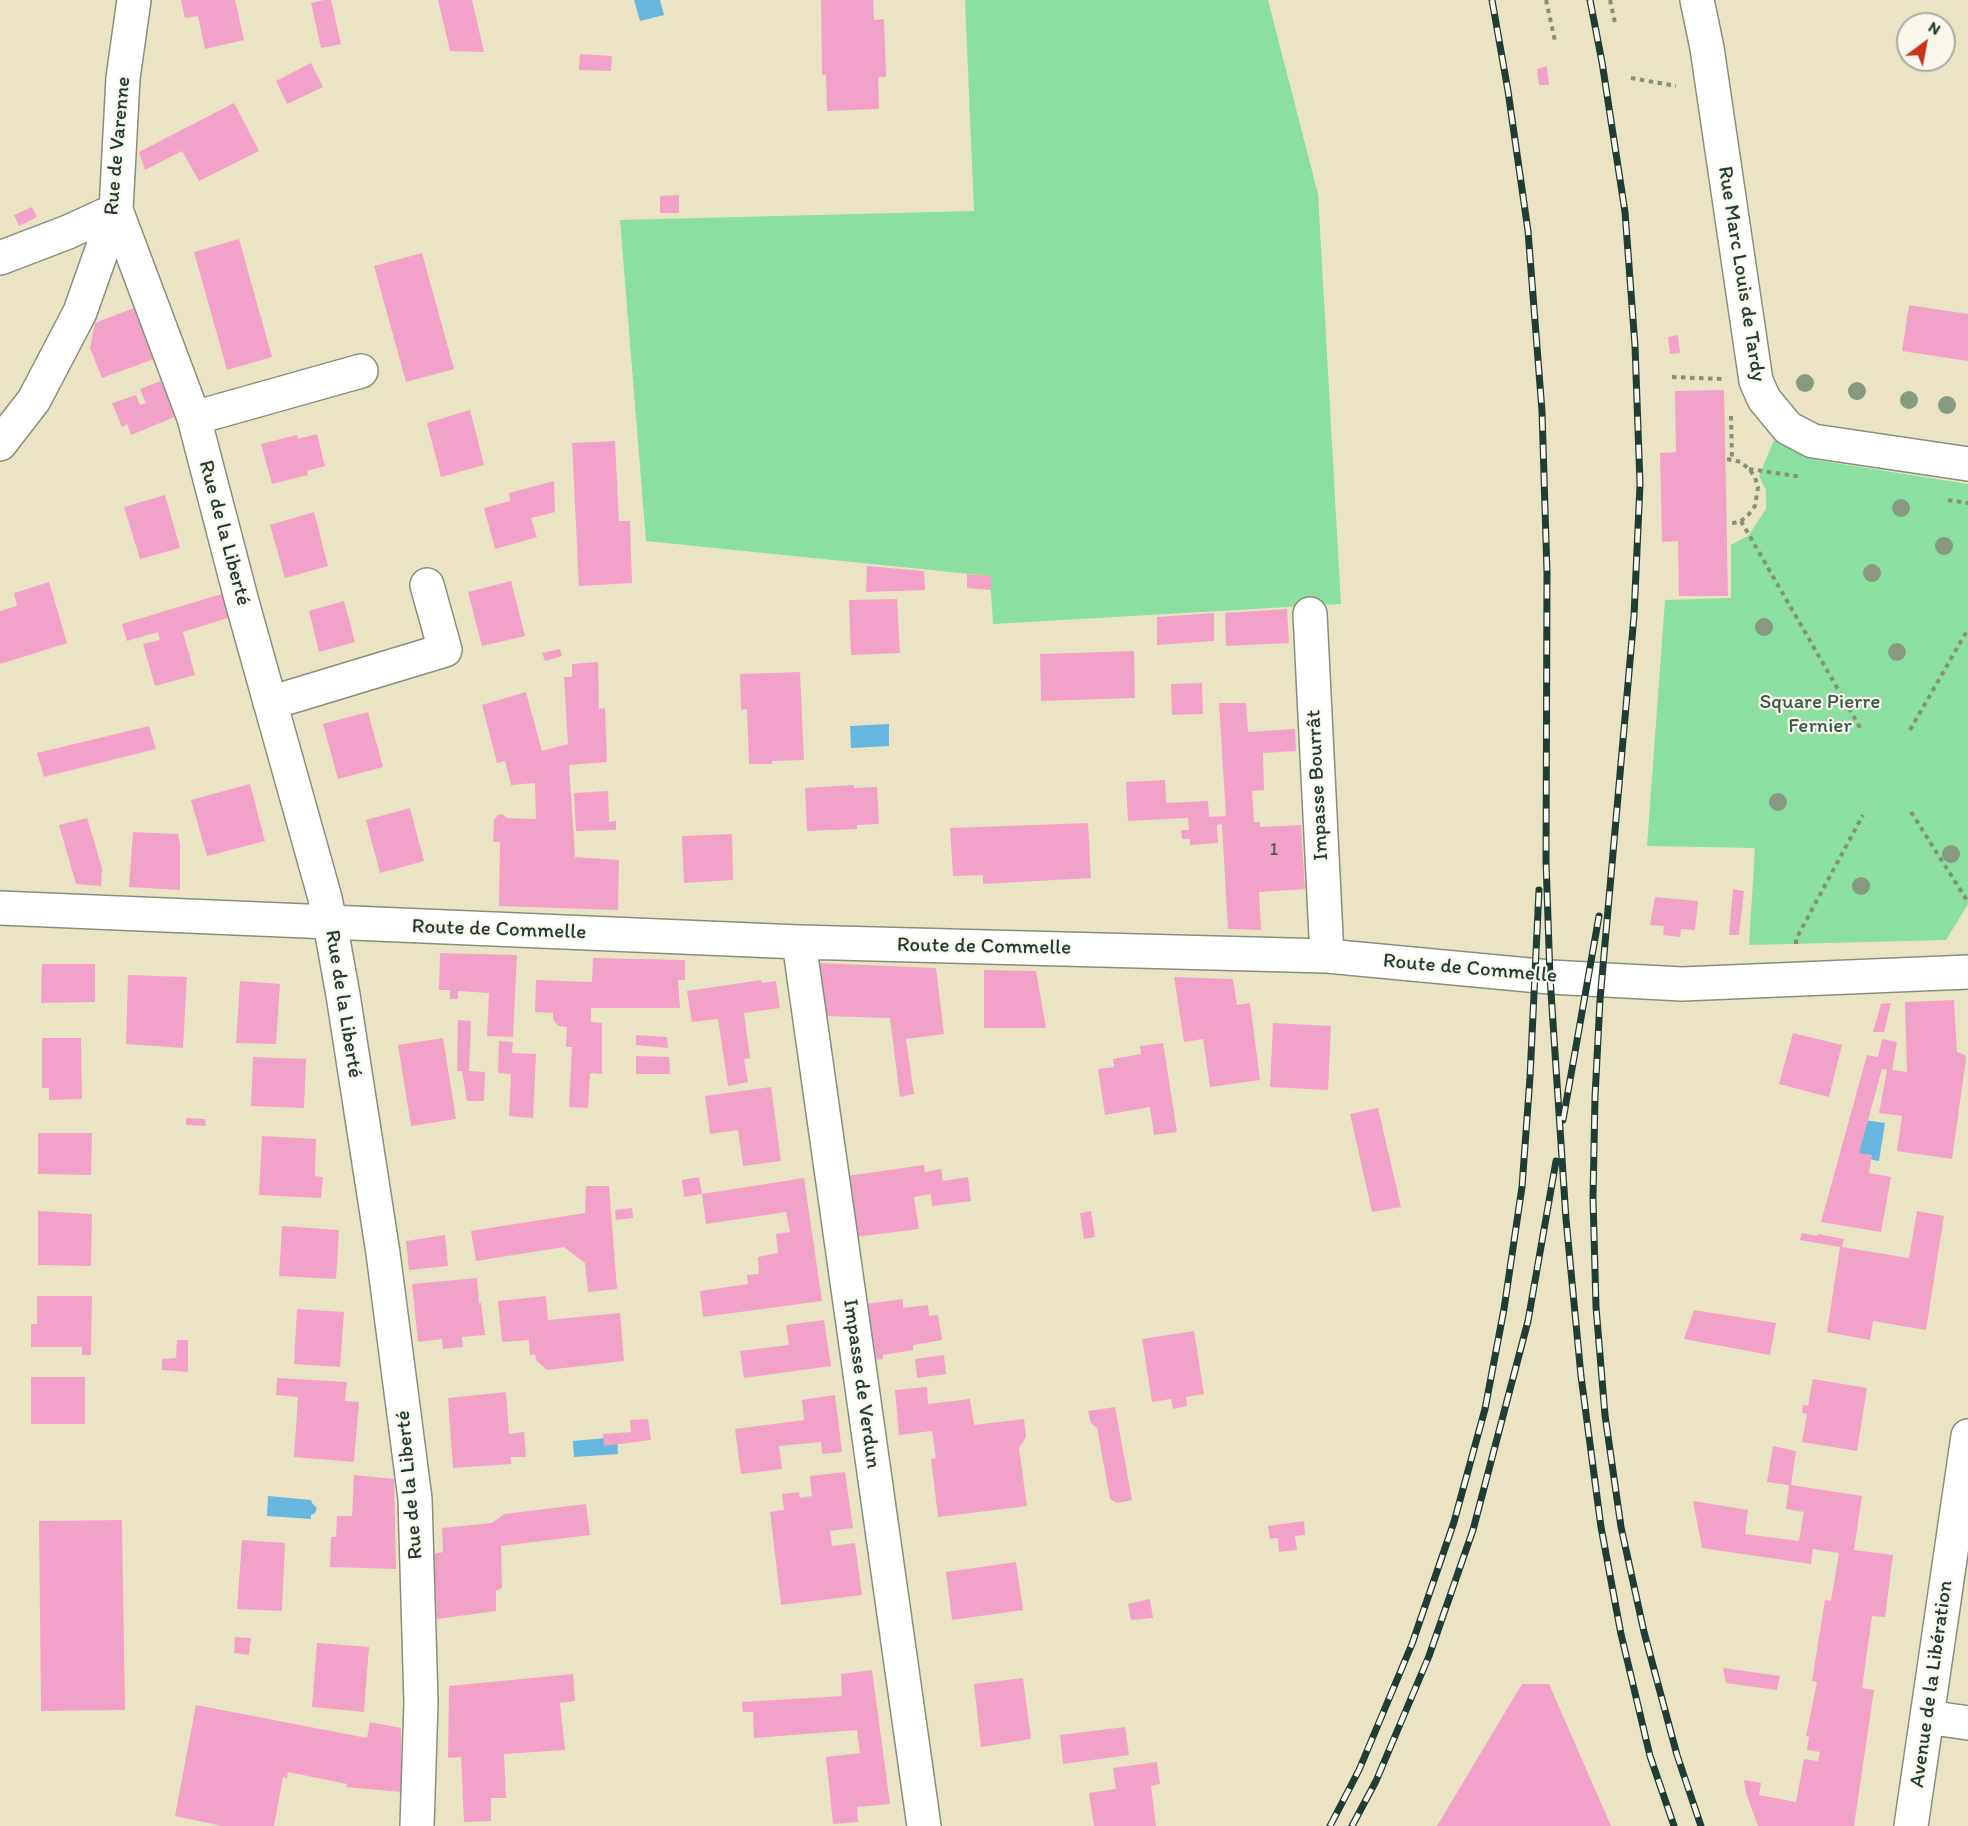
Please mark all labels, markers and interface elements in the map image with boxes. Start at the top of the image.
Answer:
north arrow [1896,12,1956,72]
text: N [1925,17,1944,39]
street label: Rue de Varenne [99,76,137,216]
street label: Rue Marc Louis de Tardy [1712,165,1770,383]
street label: Rue de la Liberté [192,458,256,608]
park label: Square Pierre Fernier [1760,690,1880,740]
street label: Impasse Bourrât [1301,709,1335,861]
house number: 1 [1270,839,1278,861]
street label: Route de Commelle [411,914,587,946]
street label: Rue de la Liberté [319,928,367,1080]
street label: Route de Commelle [897,933,1071,961]
street label: Route de Commelle [1382,949,1558,989]
street label: Impasse de Verdun [837,1298,885,1470]
street label: Rue de la Liberté [391,1409,429,1561]
street label: Avenue de la Libération [1905,1579,1959,1789]

